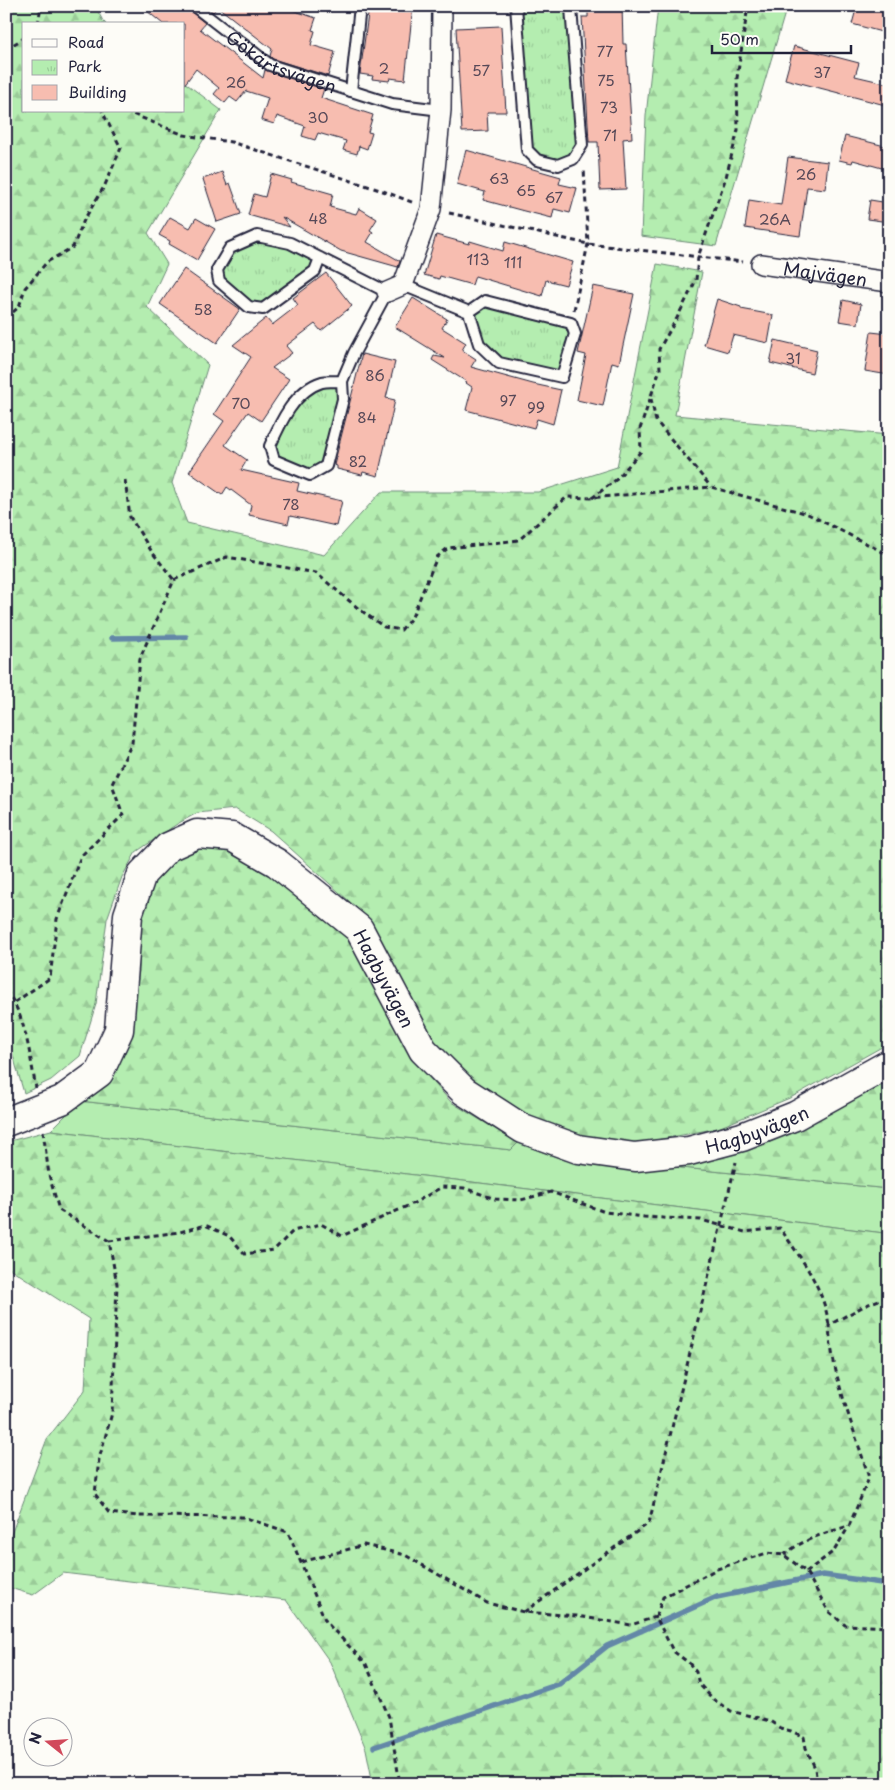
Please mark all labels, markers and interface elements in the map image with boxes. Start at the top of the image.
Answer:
legend [22,22,185,112]
scale bar [712,22,851,54]
street label: Gökärtsvägen [221,23,340,99]
text: 50 m [720,27,759,50]
text: Road [68,30,104,53]
house number: 77 [597,39,613,62]
text: Park [68,54,102,77]
house number: 2 [379,56,389,79]
house number: 57 [472,58,490,81]
house number: 37 [813,60,831,83]
house number: 75 [597,68,615,91]
house number: 26 [226,70,246,93]
text: Building [68,80,127,103]
house number: 73 [600,95,618,118]
house number: 30 [308,105,328,128]
house number: 71 [603,123,617,146]
house number: 26 [796,162,816,185]
house number: 63 [489,166,509,189]
house number: 65 [516,178,536,201]
house number: 67 [545,185,564,208]
house number: 48 [308,206,328,229]
house number: 26A [759,207,791,230]
house number: 113 [467,247,489,270]
house number: 111 [504,250,522,273]
street label: Majvägen [782,254,869,292]
house number: 58 [193,297,213,320]
house number: 31 [785,346,801,369]
house number: 86 [365,363,385,386]
house number: 97 [499,388,517,411]
house number: 70 [231,391,251,414]
house number: 99 [527,395,545,418]
house number: 84 [357,405,377,428]
house number: 82 [349,449,367,472]
house number: 78 [282,492,300,515]
street label: Hagbyvägen [348,924,422,1032]
street label: Hagbyvägen [702,1098,813,1160]
north arrow [22,1718,72,1768]
text: N [23,1730,47,1746]

